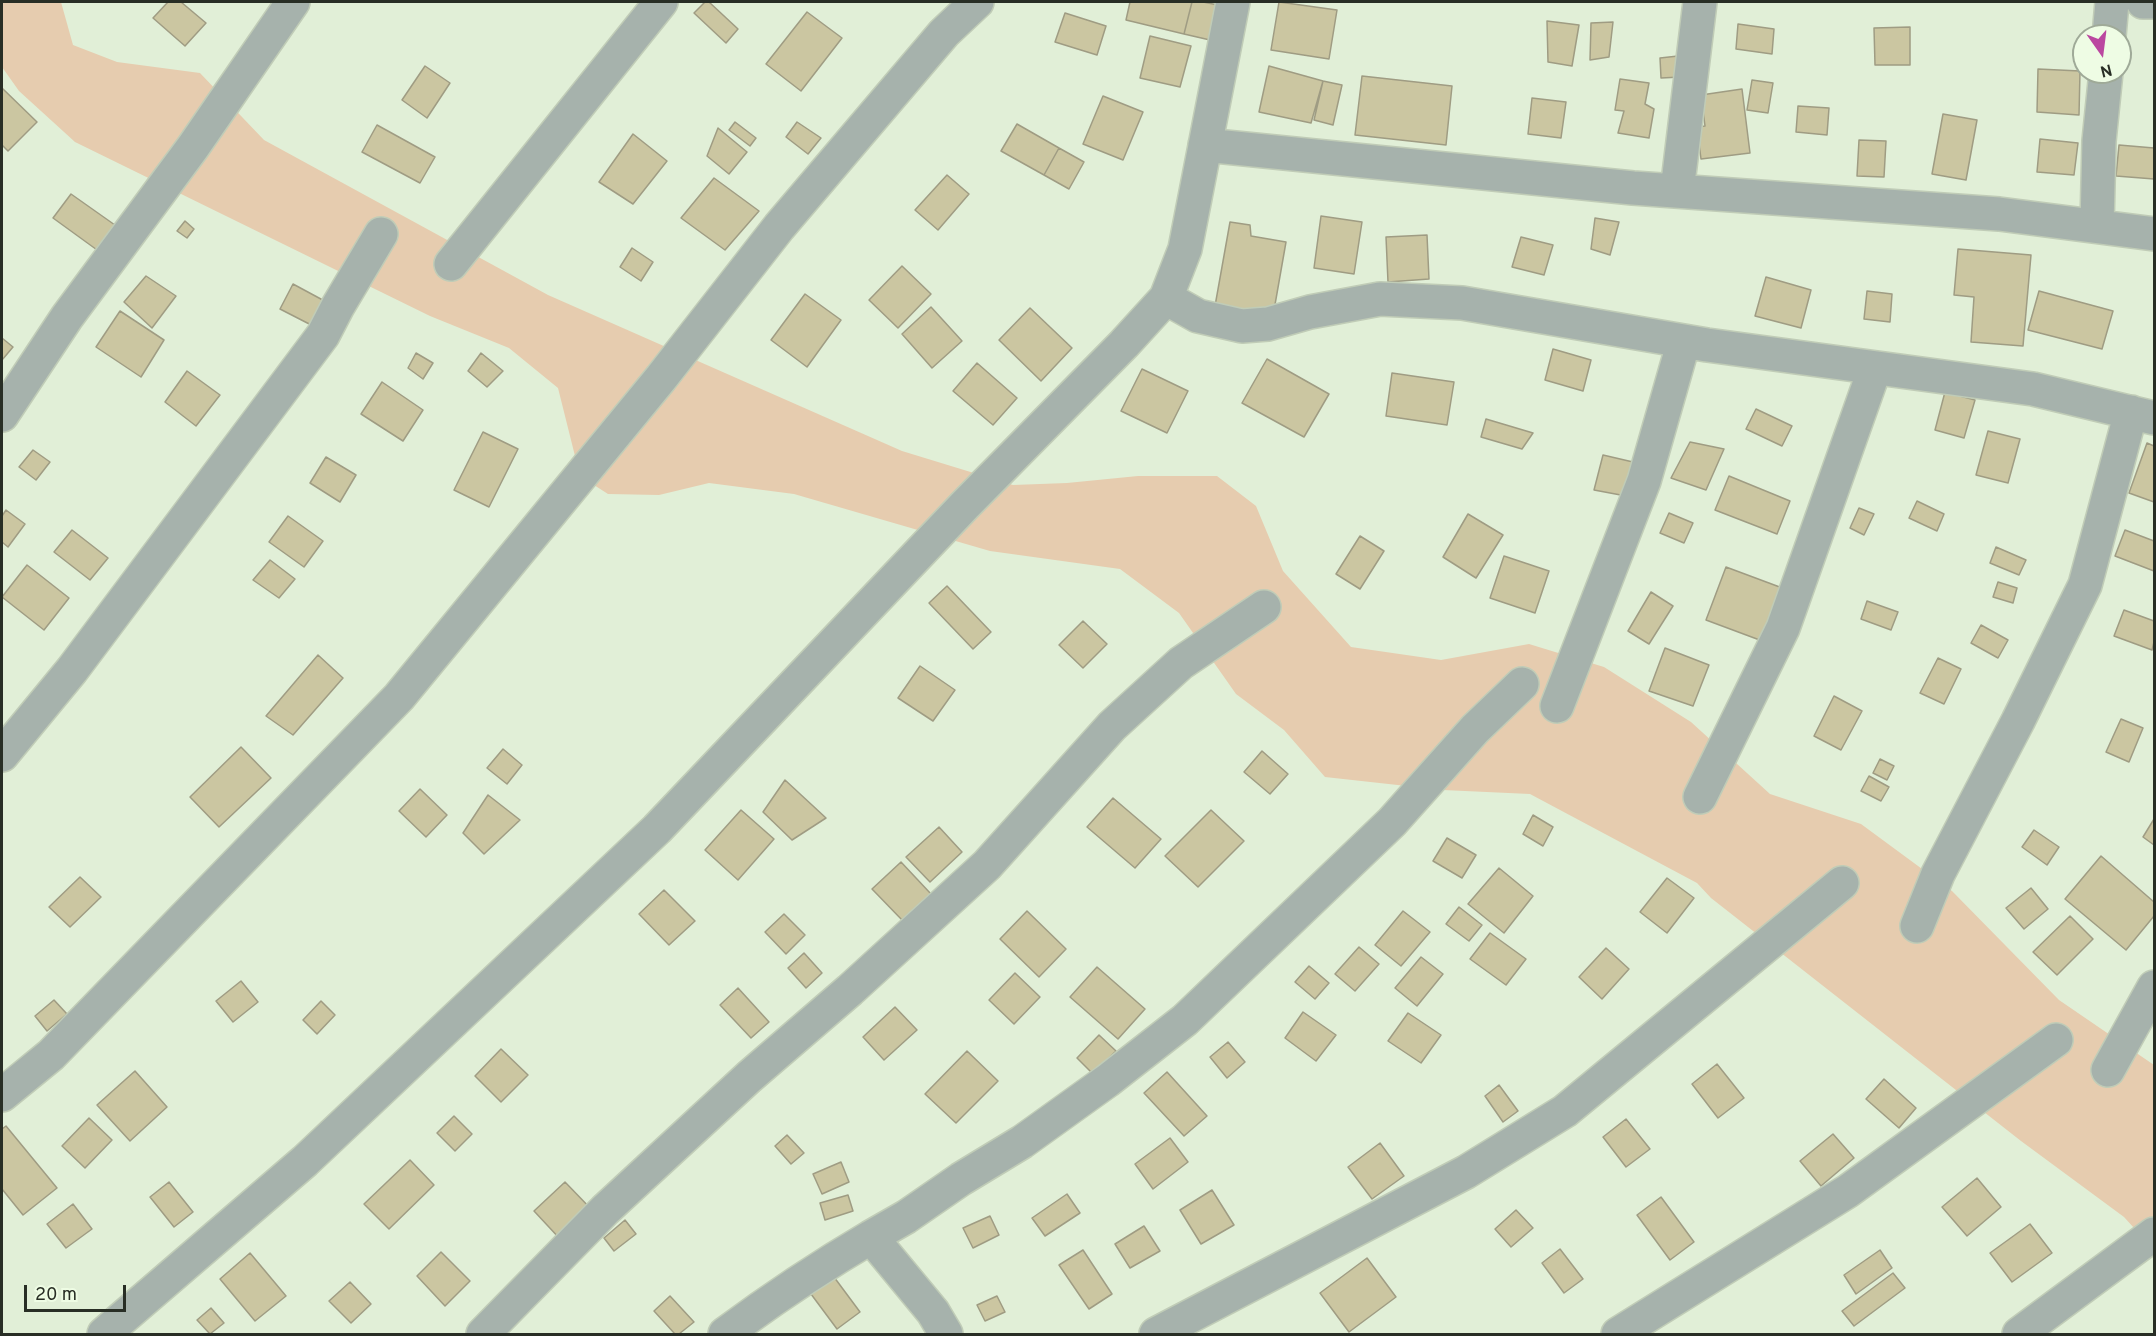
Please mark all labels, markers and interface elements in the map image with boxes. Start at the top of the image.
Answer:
north arrow [2072,24,2132,84]
text: N [2098,58,2114,81]
scale bar [27,1273,129,1311]
text: 20 m [35,1284,77,1307]

